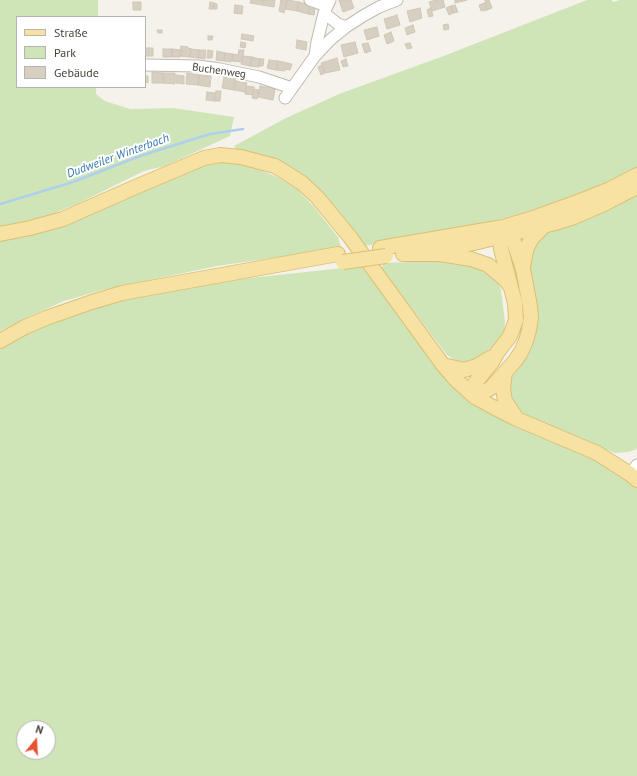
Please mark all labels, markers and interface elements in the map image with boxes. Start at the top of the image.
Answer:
legend [16,16,146,88]
text: Straße [54,25,88,40]
text: Park [54,45,76,60]
street label: Buchenweg [191,61,247,81]
text: Gebäude [54,65,99,80]
water label: Dudweiler Winterbach [65,131,171,181]
north arrow [16,720,56,760]
text: N [34,722,45,737]

